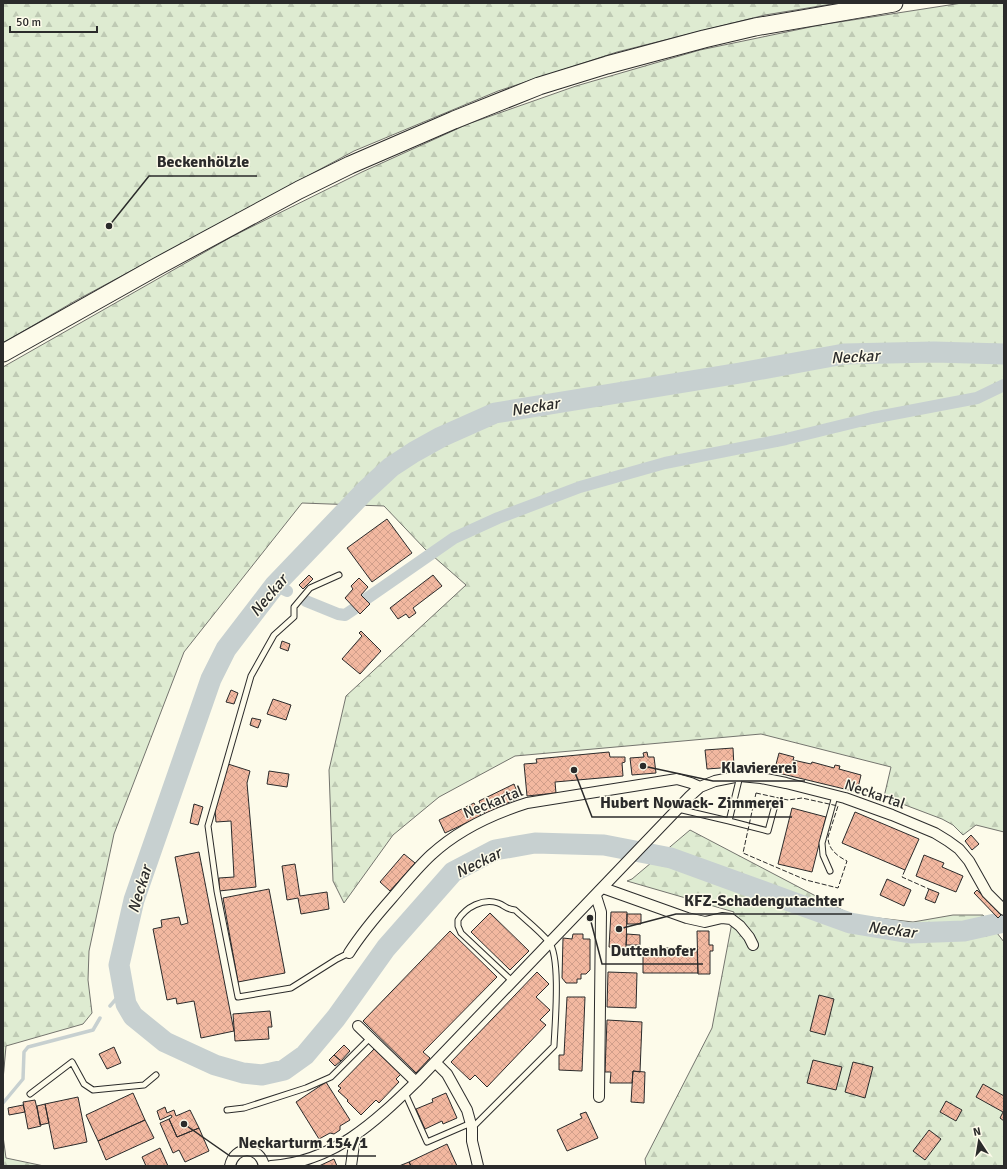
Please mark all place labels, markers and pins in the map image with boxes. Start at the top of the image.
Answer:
callout: Beckenhölzle [149,148,257,176]
callout: Klaviererei [713,753,805,781]
callout: Hubert Nowack- Zimmerei [592,789,792,817]
callout: KFZ-Schadengutachter [676,886,852,914]
callout: Duttenhofer [602,936,703,964]
callout: Neckarturm 154/1 [230,1128,376,1156]

